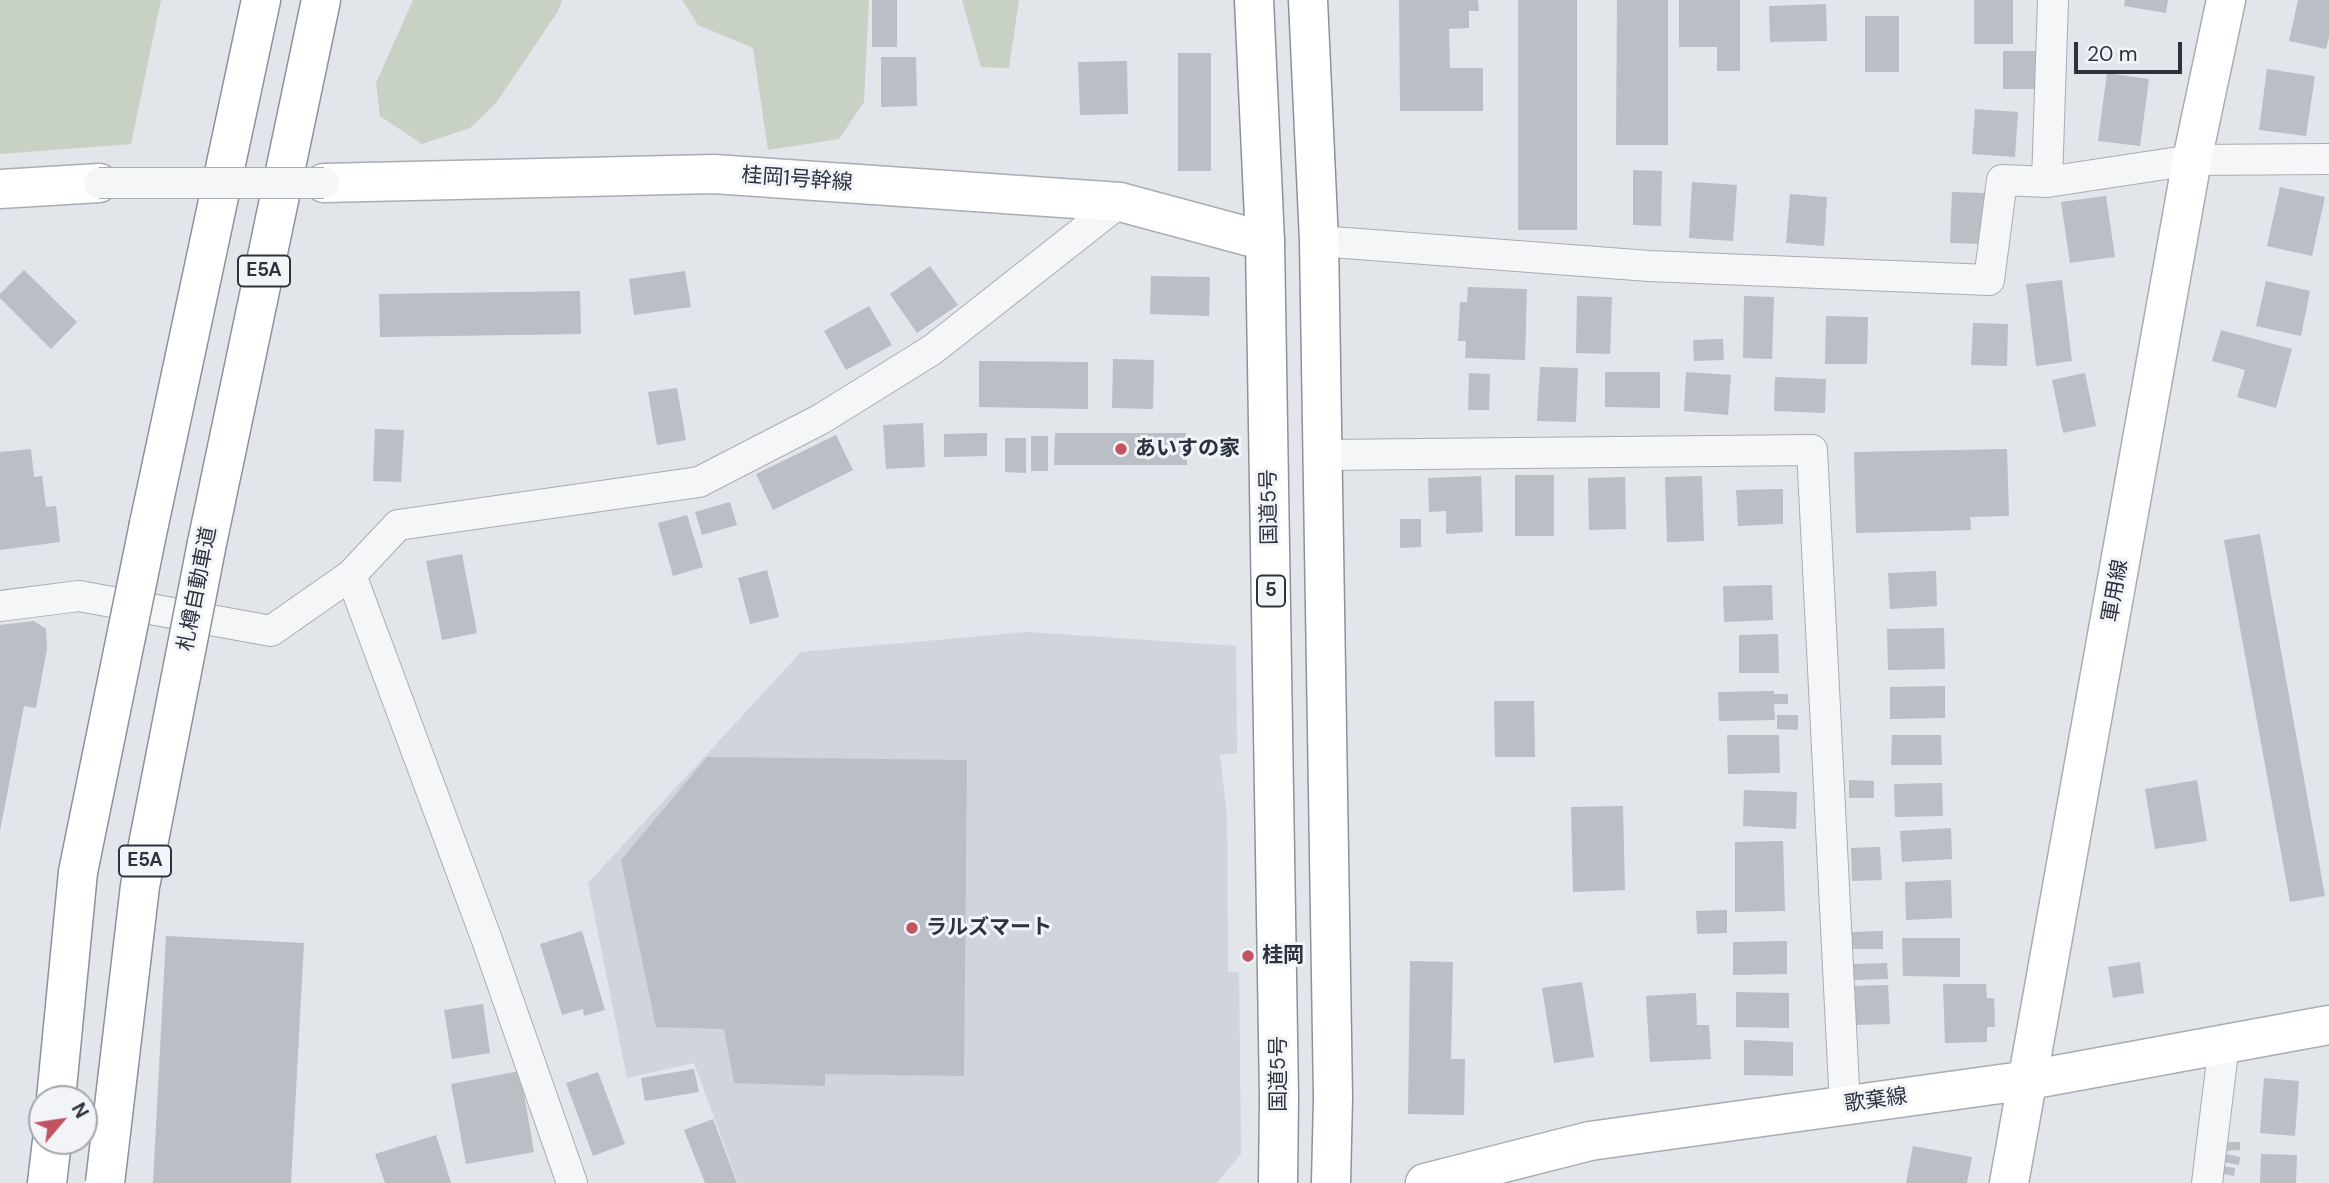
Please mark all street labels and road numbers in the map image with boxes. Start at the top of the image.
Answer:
street label: 桂岡1号幹線 [740,164,854,196]
road number: E5A [238,256,290,286]
street label: 国道5号 [1257,469,1283,545]
street label: 札樽自動車道 [174,525,222,653]
street label: 軍用線 [2098,558,2134,624]
road number: 5 [1257,576,1285,606]
road number: E5A [119,846,171,876]
street label: 国道5号 [1266,1036,1292,1112]
street label: 歌棄線 [1843,1084,1909,1118]

